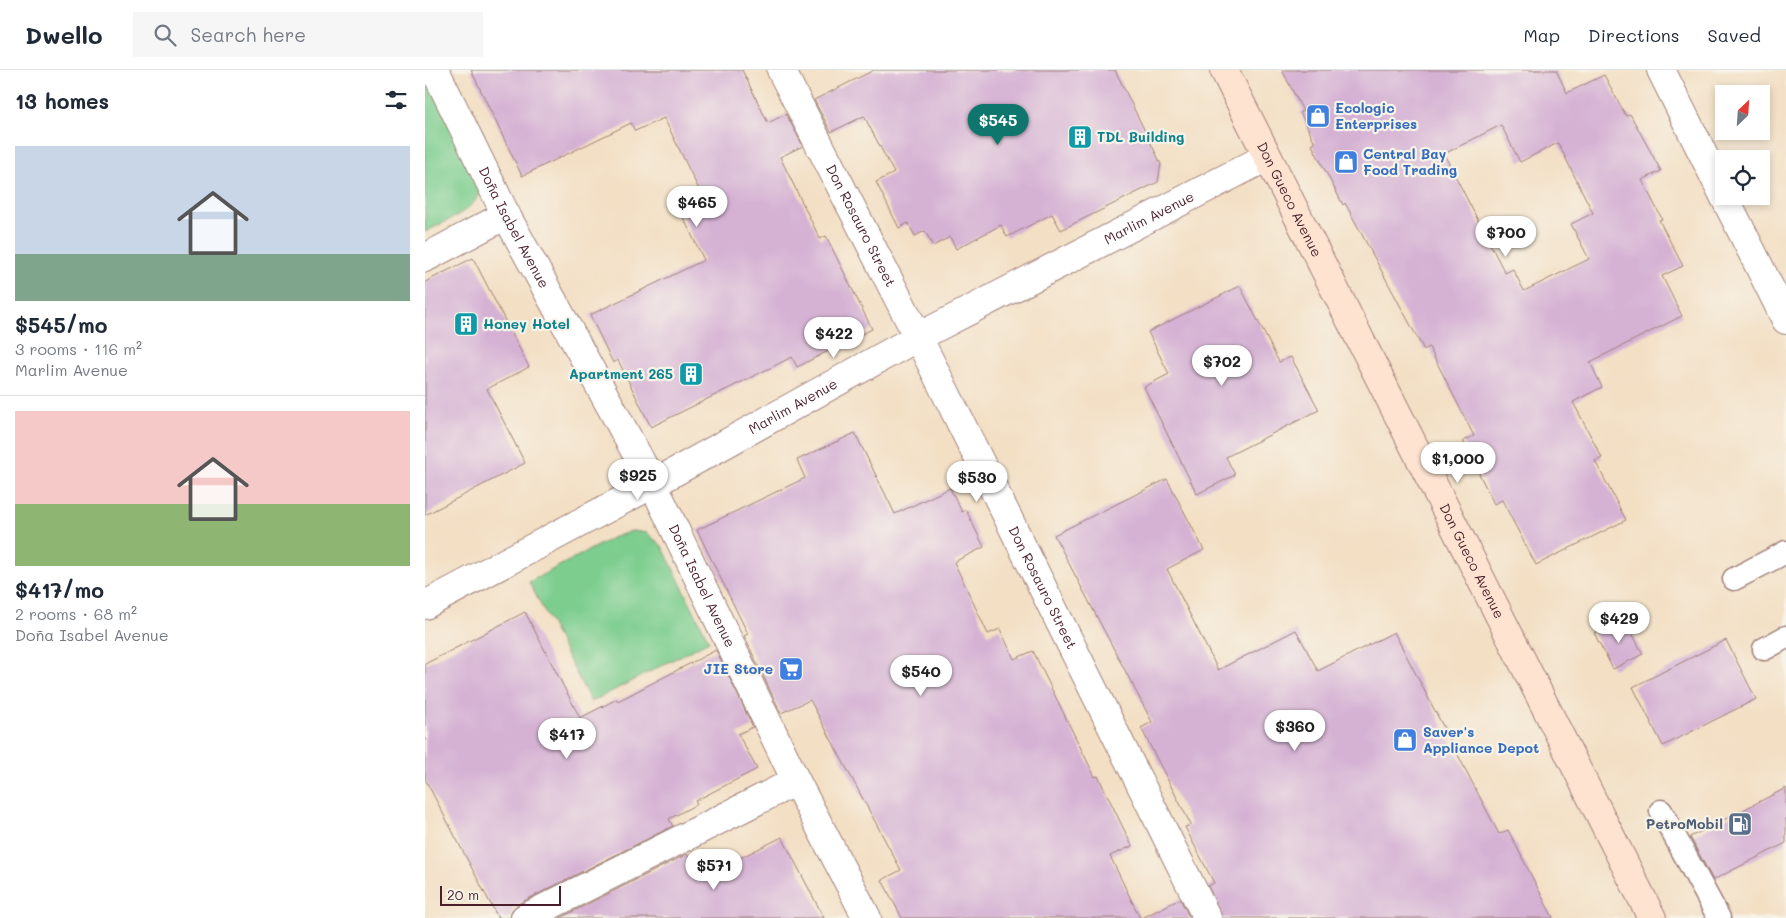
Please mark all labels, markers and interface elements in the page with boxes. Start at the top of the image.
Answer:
search box [133,12,483,57]
text: Dwello [25,19,103,50]
icon: search [151,21,179,49]
text: Search here [191,22,306,47]
text: Map [1523,23,1560,47]
text: Directions [1588,23,1680,47]
text: Saved [1708,23,1761,47]
north arrow [1715,85,1770,140]
map controls [1715,85,1770,205]
icon: filters [382,86,410,114]
text: 13 homes [15,87,109,114]
place label: Ecologic Enterprises [1335,98,1417,133]
shop icon: Ecologic Enterprises [1305,103,1331,129]
pin: $545 [968,104,1028,146]
text: $545 [979,109,1017,130]
building icon: TDL Building [1067,124,1093,150]
place label: TDL Building [1097,127,1184,146]
street label: Don Gueco Avenue [1253,139,1327,260]
place label: Central Bay Food Trading [1363,144,1457,179]
shop icon: Central Bay Food Trading [1333,149,1359,175]
button: locate [1715,150,1770,205]
street label: Don Rosauro Street [822,161,901,290]
street label: Doña Isabel Avenue [475,163,554,291]
icon: home [168,178,258,268]
pin: $465 [667,186,727,228]
street label: Marlim Avenue [1100,186,1197,249]
text: $465 [677,191,717,212]
pin: $700 [1476,216,1536,258]
text: $700 [1486,221,1526,242]
text: $545/mo [15,311,108,338]
building icon: Honey Hotel [453,311,479,337]
place label: Honey Hotel [483,314,570,333]
pin: $422 [804,316,864,359]
text: $422 [815,322,853,343]
text: 3 rooms · 116 m² [15,338,142,359]
pin: $702 [1192,344,1252,387]
text: $702 [1203,350,1241,371]
text: Marlim Avenue [15,359,128,380]
building icon: Apartment 265 [678,361,704,387]
place label: Apartment 265 [569,364,673,383]
street label: Marlim Avenue [745,374,840,438]
pin: $1,000 [1417,442,1499,484]
icon: home [168,444,258,534]
text: $1,000 [1432,447,1484,468]
pin: $925 [608,458,668,501]
pin: $530 [947,460,1007,503]
text: $925 [619,464,657,485]
text: $530 [957,466,997,487]
street label: Don Gueco Avenue [1435,500,1509,621]
street label: Doña Isabel Avenue [665,521,740,650]
street label: Don Rosauro Street [1005,523,1082,652]
text: $417/mo [15,576,104,603]
pin: $429 [1589,602,1649,644]
text: 2 rooms · 68 m² [15,603,137,624]
text: $429 [1600,607,1638,628]
text: Doña Isabel Avenue [15,624,169,645]
pin: $540 [891,654,951,697]
supermarket icon: JIE Store [778,656,804,682]
place label: JIE Store [704,659,773,678]
text: $540 [901,660,941,681]
pin: $360 [1265,710,1325,752]
text: $360 [1275,715,1315,736]
pin: $417 [537,718,597,760]
place label: Saver's Appliance Depot [1423,722,1539,757]
text: $417 [549,723,585,744]
shop icon: Saver's Appliance Depot [1392,727,1418,753]
fuel station icon: PetroMobil [1727,811,1753,837]
place label: PetroMobil [1646,814,1723,833]
pin: $571 [684,848,744,891]
text: $571 [696,854,732,875]
scale bar [440,883,561,906]
text: 20 m [447,885,479,904]

